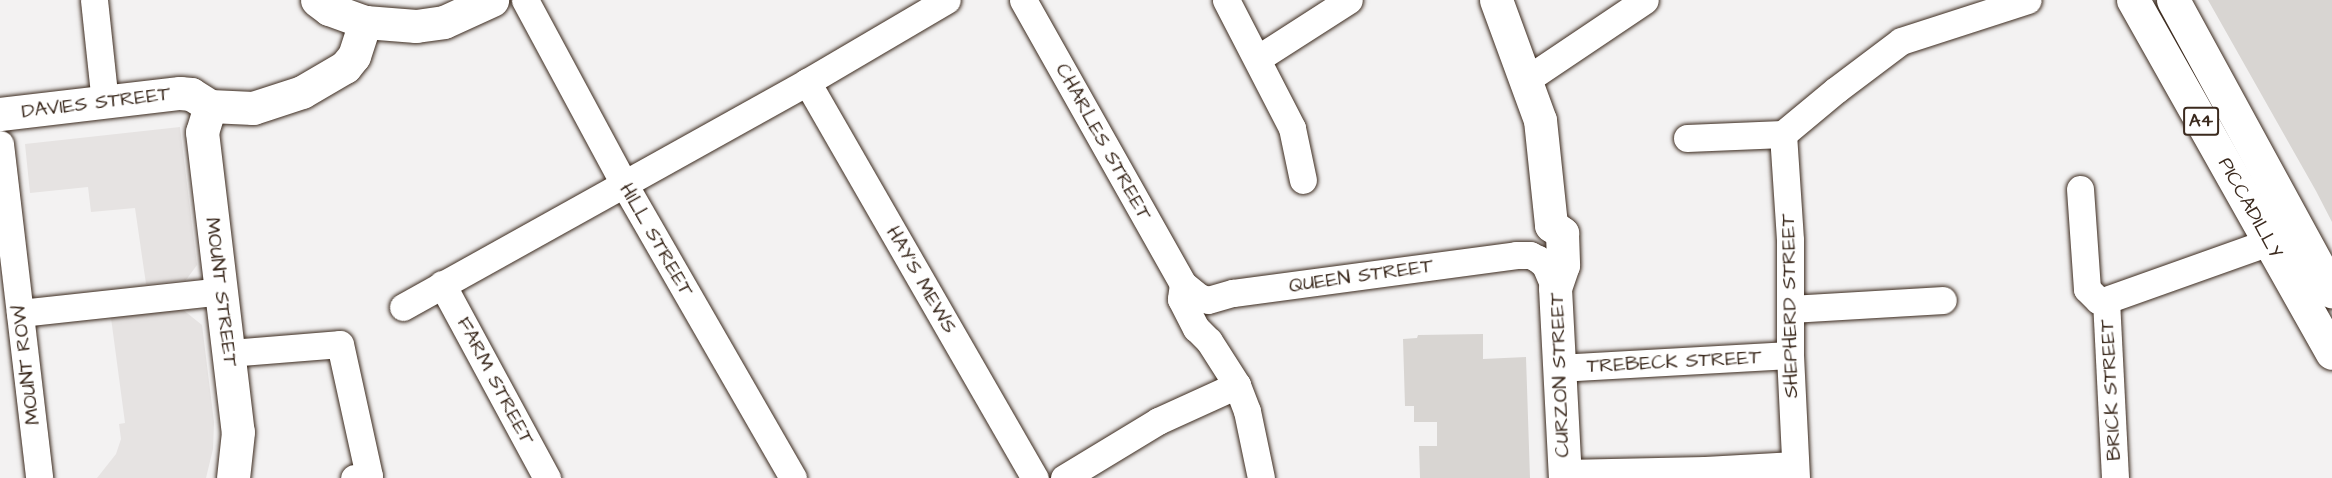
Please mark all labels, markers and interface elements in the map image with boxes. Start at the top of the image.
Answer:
street label: CHARLES STREET [1050,59,1156,225]
street label: DAVIES STREET [20,82,172,124]
road number: A4 [2183,106,2219,136]
street label: PICCADILLY [2213,154,2287,262]
street label: HILL STREET [614,179,698,301]
street label: SHEPHERD STREET [1776,214,1804,398]
street label: MOUNT STREET [200,216,242,368]
street label: HAY'S MEWS [881,222,961,338]
street label: QUEEN STREET [1287,254,1435,298]
street label: CURZON STREET [1545,292,1575,458]
street label: MOUNT ROW [7,304,45,426]
street label: FARM STREET [451,313,539,449]
street label: BRICK STREET [2095,319,2127,461]
street label: TREBECK STREET [1586,345,1762,379]

